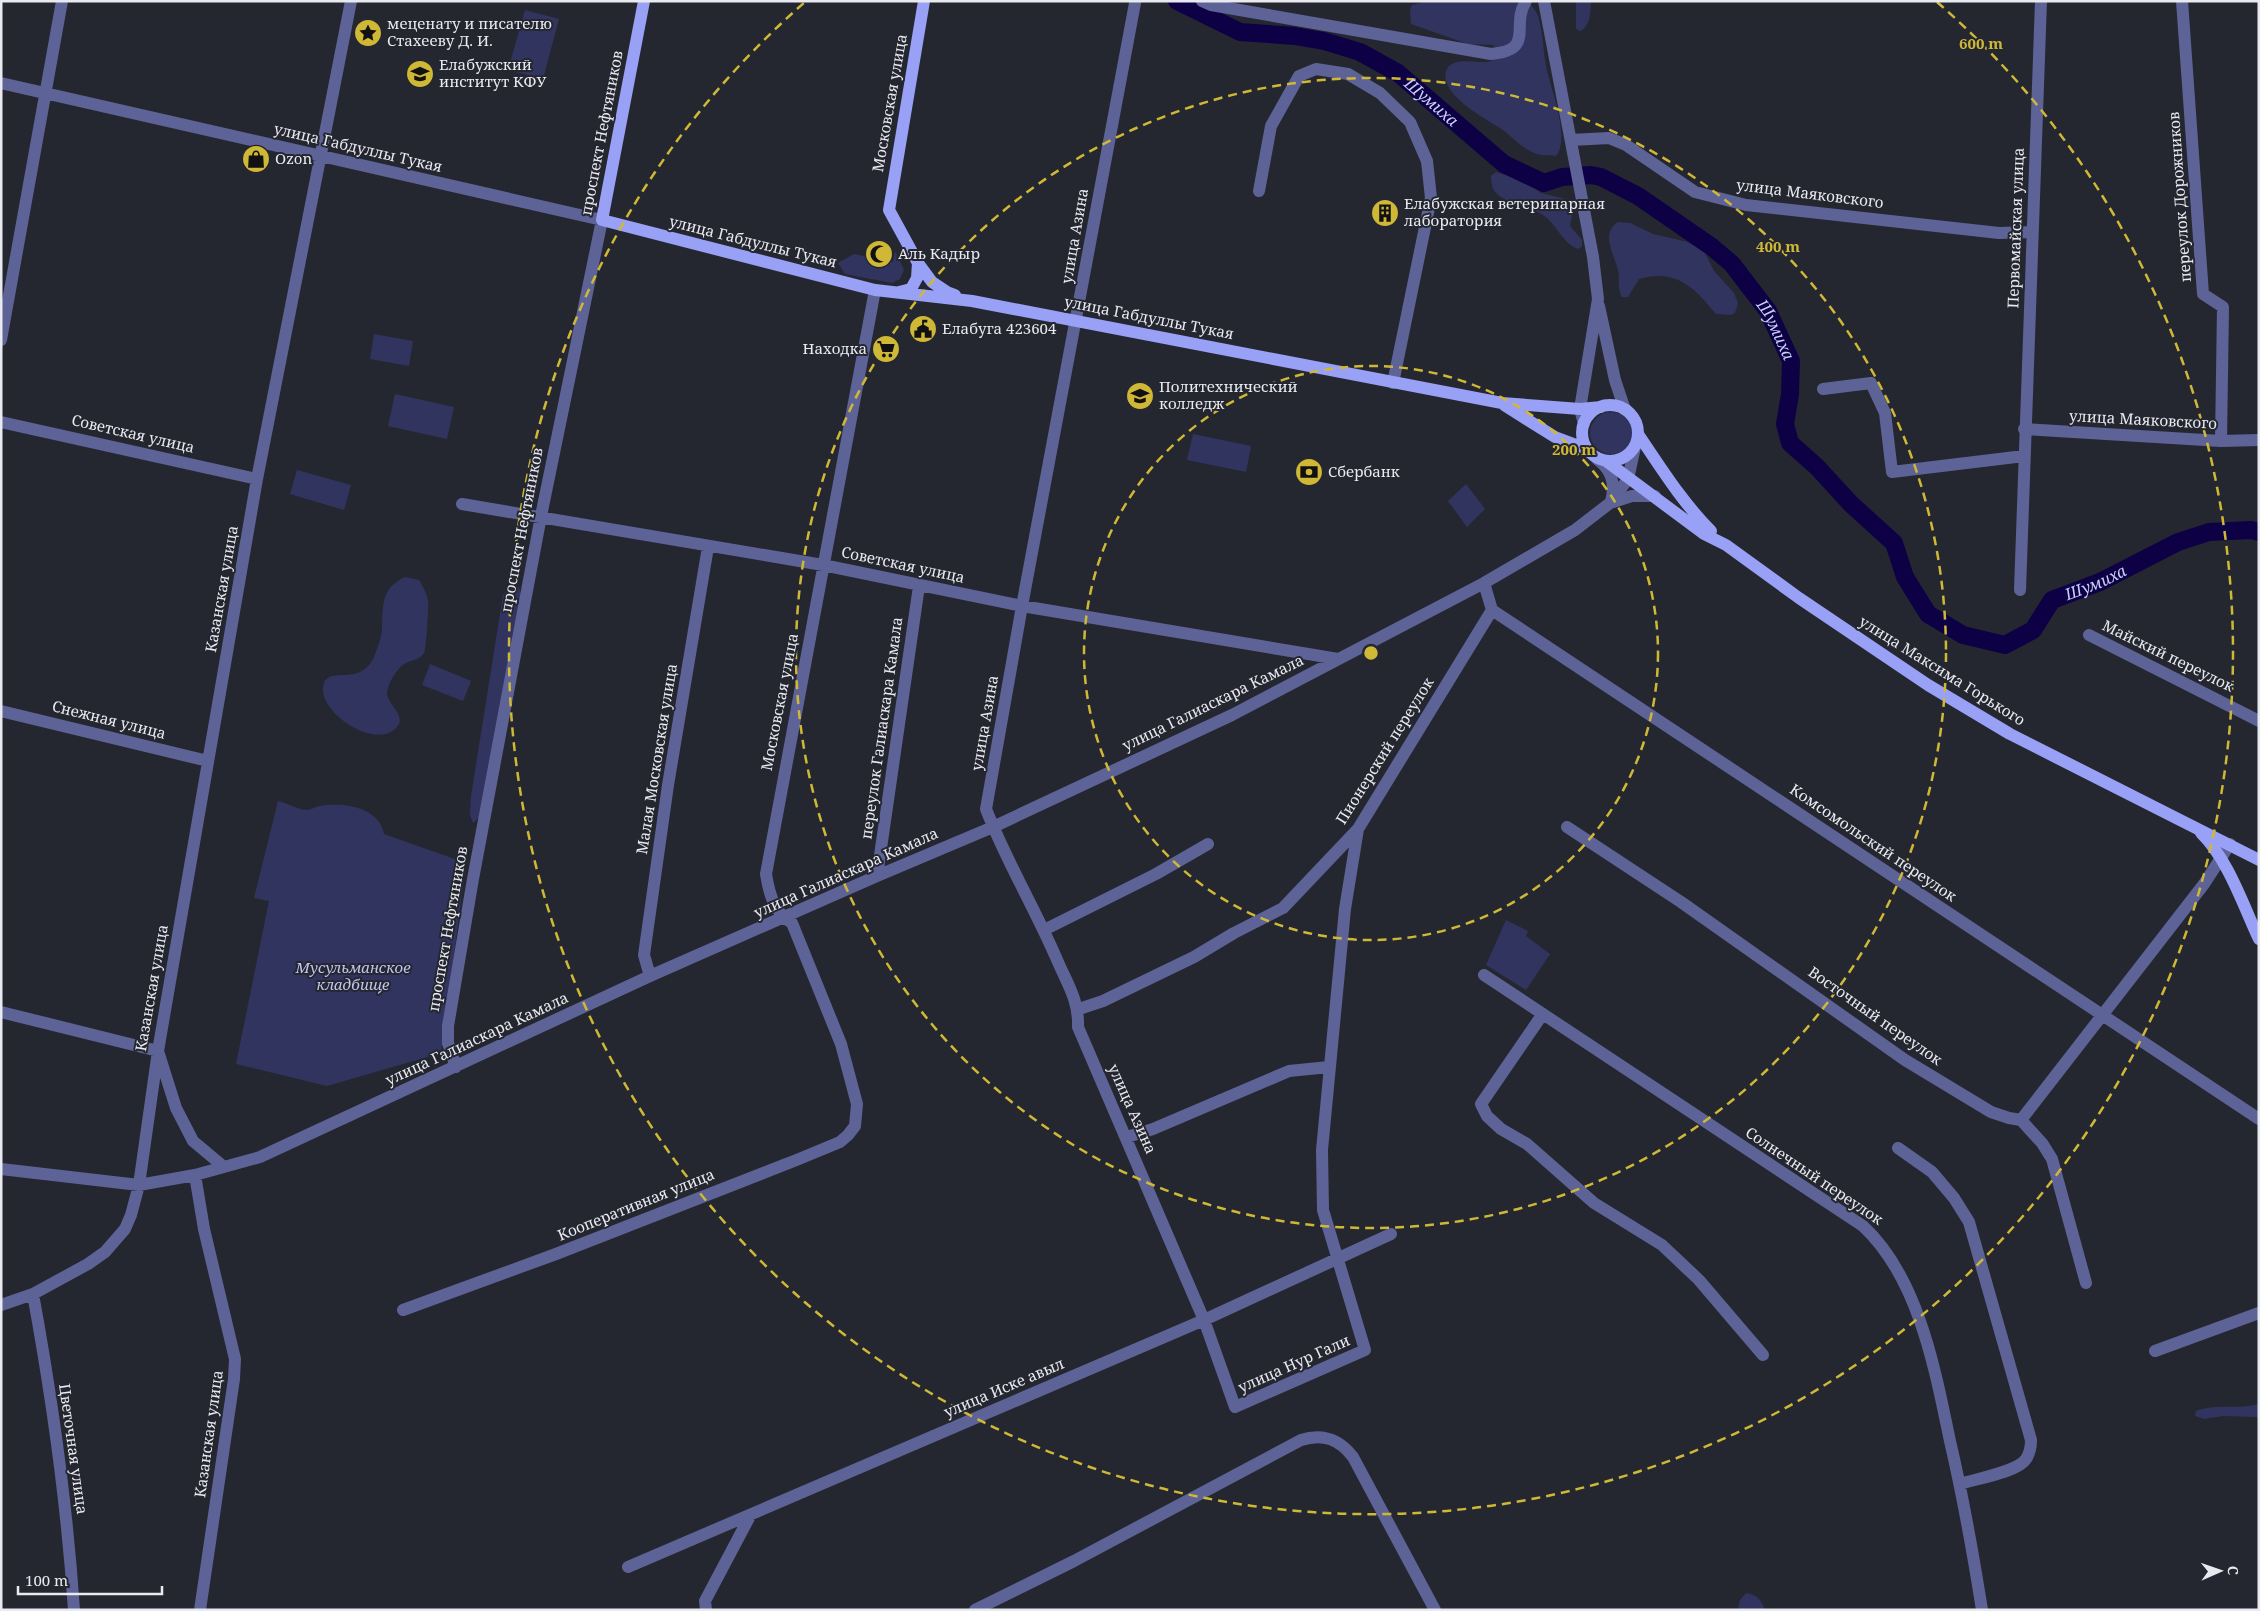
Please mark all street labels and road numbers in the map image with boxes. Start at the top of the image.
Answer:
street label: Московская улица [867,32,911,173]
street label: проспект Нефтяников [575,49,627,217]
street label: переулок Дорожников [2163,111,2195,283]
street label: улица Габдуллы Тукая [272,118,444,176]
street label: Первомайская улица [2002,147,2028,309]
street label: улица Маяковского [1735,174,1885,212]
street label: улица Азина [1056,186,1092,285]
street label: улица Габдуллы Тукая [667,210,839,272]
street label: улица Габдуллы Тукая [1063,291,1236,343]
street label: улица Маяковского [2069,405,2218,433]
street label: Советская улица [70,409,197,457]
street label: проспект Нефтяников [495,446,547,614]
street label: Казанская улица [200,524,242,654]
street label: Советская улица [840,541,967,587]
street label: улица Максима Горького [1856,611,2029,730]
street label: переулок Галиаскара Камала [856,615,907,840]
street label: Майский переулок [2099,615,2238,696]
street label: Московская улица [756,631,802,772]
street label: улица Галиаскара Камала [1118,649,1307,755]
street label: Малая Московская улица [631,662,681,856]
street label: улица Азина [966,673,1002,772]
street label: Пионерский переулок [1331,673,1438,828]
street label: Снежная улица [50,695,168,743]
street label: Комсомольский переулок [1786,779,1961,906]
street label: улица Галиаскара Камала [750,822,941,922]
street label: проспект Нефтяников [423,845,471,1013]
street label: Казанская улица [130,923,172,1053]
street label: Восточный переулок [1805,961,1947,1069]
street label: улица Галиаскара Камала [382,987,571,1089]
street label: улица Азина [1104,1060,1162,1157]
street label: Солнечный переулок [1742,1122,1887,1229]
street label: Кооперативная улица [554,1163,717,1245]
street label: улица Нур Гали [1234,1329,1353,1397]
street label: улица Иске авыл [940,1353,1067,1421]
street label: Казанская улица [189,1369,227,1499]
street label: Цветочная улица [55,1382,93,1515]

